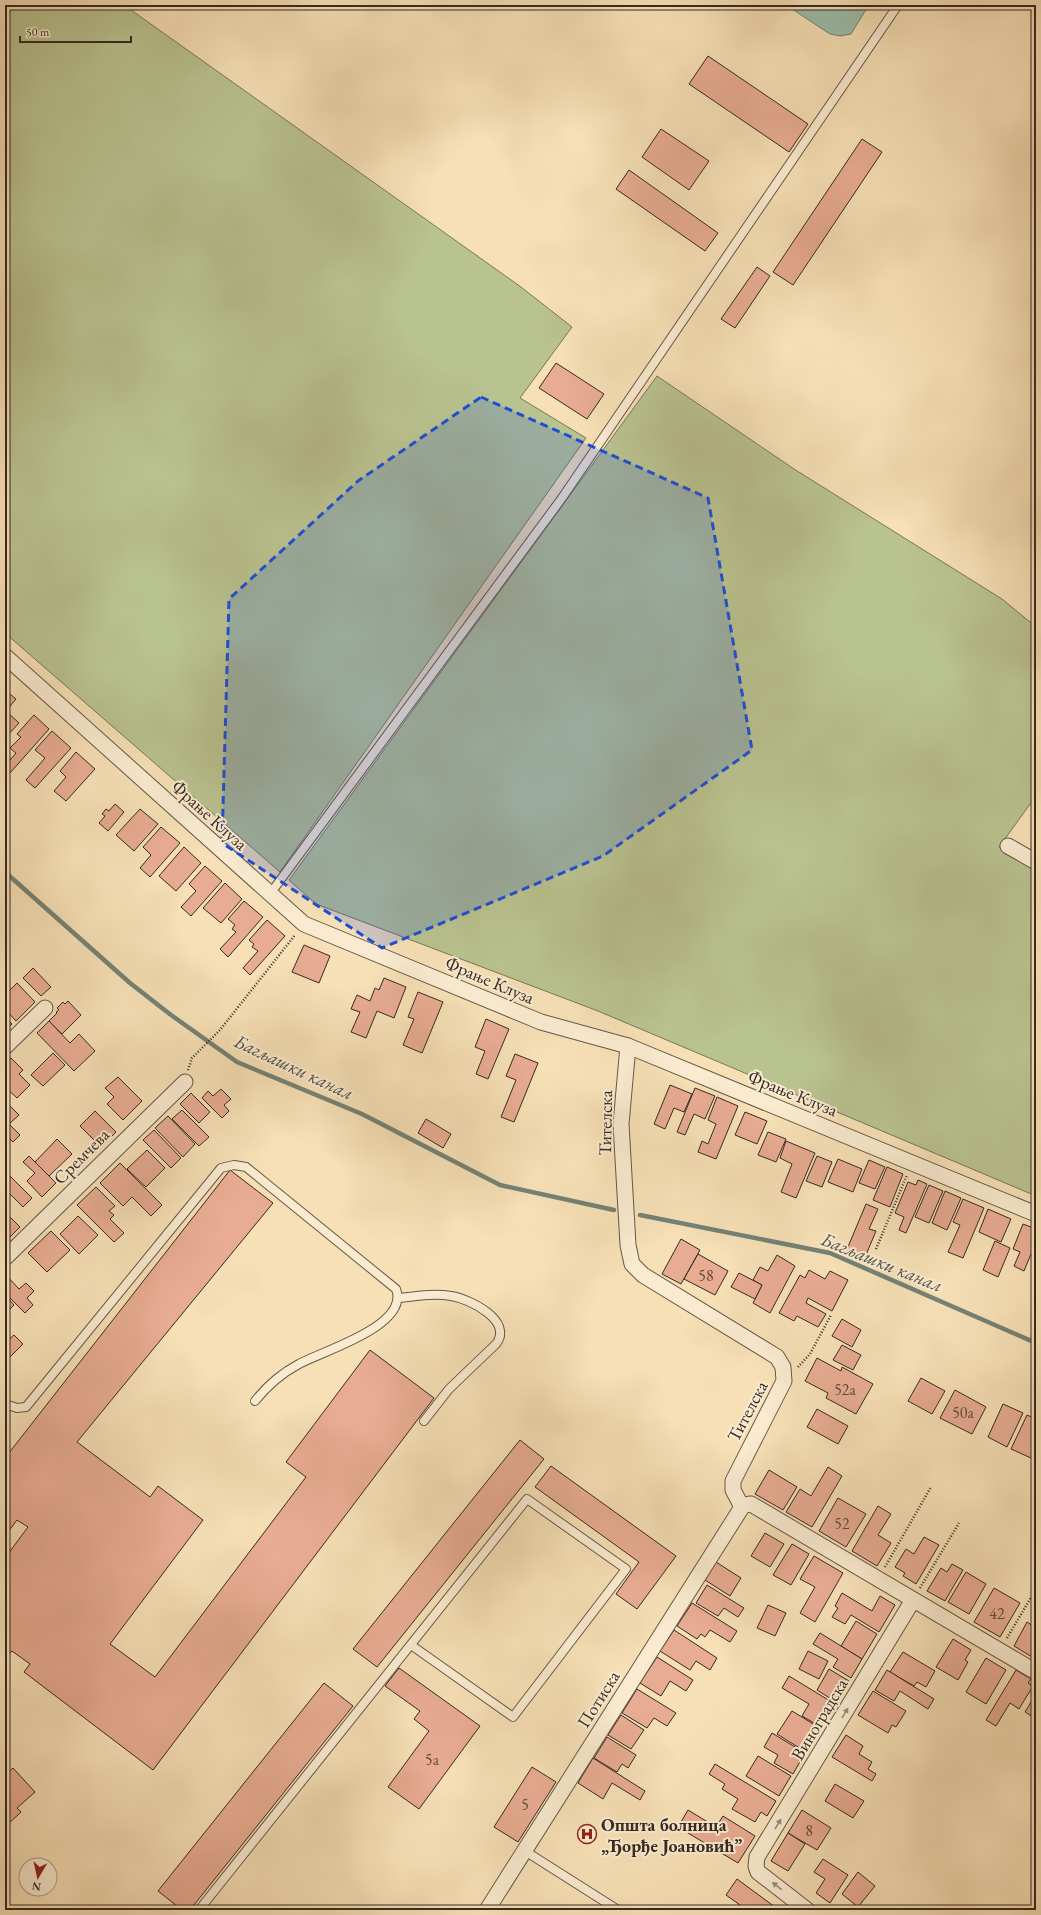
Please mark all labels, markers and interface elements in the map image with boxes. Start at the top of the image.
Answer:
scale bar [20,18,131,44]
text: 50 m [26,24,50,40]
street label: Фрање Клуза [167,775,253,856]
street label: Фрање Клуза [442,951,539,1009]
water label: Багљашки канал [229,1028,358,1106]
street label: Фрање Клуза [745,1065,842,1122]
street label: Тителска [593,1089,617,1156]
street label: Сремчева [48,1122,115,1189]
water label: Багљашки канал [817,1226,946,1298]
house number: 58 [698,1265,714,1286]
street label: Тителска [721,1376,773,1445]
house number: 52a [834,1379,856,1400]
house number: 50a [952,1402,974,1423]
house number: 52 [834,1513,850,1534]
house number: 42 [989,1603,1005,1624]
street label: Потиска [571,1665,625,1732]
street label: Виноградска [786,1673,853,1764]
one-way arrow [841,1707,848,1719]
house number: 5a [425,1749,440,1770]
house number: 5 [521,1794,529,1815]
place label: Општа болница „Ђорђе Јоановић” [601,1813,742,1857]
one-way arrow [774,1818,781,1830]
house number: 8 [805,1820,813,1841]
hospital icon: Општа болница „Ђорђе Јоановић” [576,1823,598,1845]
north arrow [18,1857,58,1897]
text: N [31,1879,42,1894]
one-way arrow [771,1882,782,1891]

